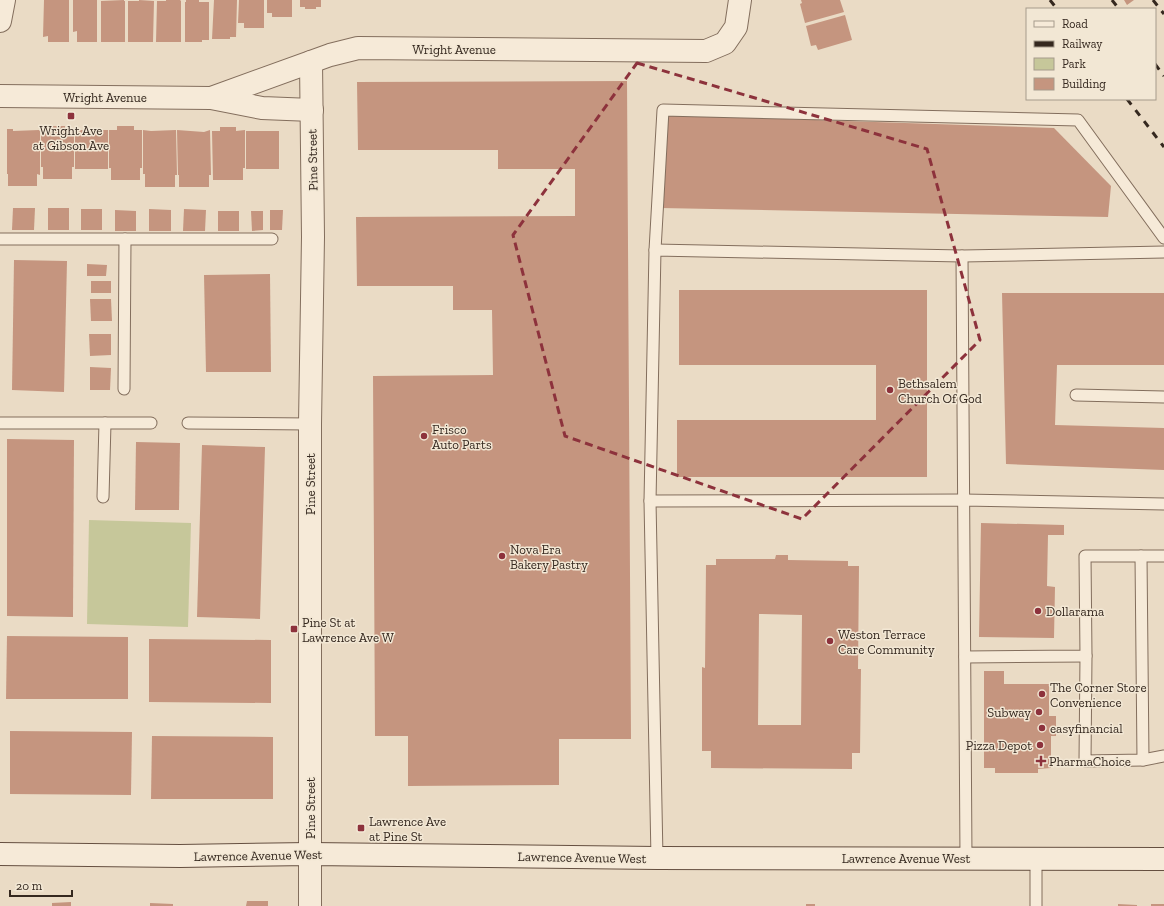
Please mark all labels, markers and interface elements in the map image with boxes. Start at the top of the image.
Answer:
legend [1026,8,1156,100]
text: Road [1062,17,1088,31]
text: Railway [1062,37,1103,51]
street label: Wright Avenue [412,42,496,57]
text: Park [1062,57,1087,71]
text: Building [1062,77,1106,91]
street label: Wright Avenue [63,90,147,105]
marker: Wright Ave at Gibson Ave [66,111,76,121]
place label: Wright Ave at Gibson Ave [33,123,109,153]
street label: Pine Street [304,129,321,191]
place label: Bethsalem Church Of God [898,376,982,406]
marker: Bethsalem Church Of God [885,385,895,395]
place label: Frisco Auto Parts [432,422,492,452]
marker: Frisco Auto Parts [419,431,429,441]
street label: Pine Street [303,453,318,515]
place label: Nova Era Bakery Pastry [510,542,588,572]
marker: Nova Era Bakery Pastry [497,551,507,561]
place label: Dollarama [1046,604,1105,619]
marker: Dollarama [1033,606,1043,616]
place label: Pine St at Lawrence Ave W [302,615,395,645]
marker: Pine St at Lawrence Ave W [289,624,299,634]
place label: Weston Terrace Care Community [838,627,935,657]
marker: Weston Terrace Care Community [825,636,835,646]
place label: The Corner Store Convenience [1050,680,1147,710]
marker: The Corner Store Convenience [1037,689,1047,699]
place label: Subway [987,705,1031,720]
marker: Subway [1034,707,1044,717]
place label: easyfinancial [1050,721,1123,736]
marker: easyfinancial [1037,723,1047,733]
place label: Pizza Depot [966,738,1032,753]
marker: Pizza Depot [1035,740,1045,750]
place label: PharmaChoice [1049,754,1131,769]
marker: PharmaChoice [1036,756,1046,766]
street label: Pine Street [303,777,318,839]
place label: Lawrence Ave at Pine St [369,814,446,844]
marker: Lawrence Ave at Pine St [356,823,366,833]
street label: Lawrence Avenue West [194,847,323,864]
street label: Lawrence Avenue West [518,849,647,866]
street label: Lawrence Avenue West [842,851,970,866]
scale bar [10,872,72,898]
text: 20 m [16,879,43,893]

